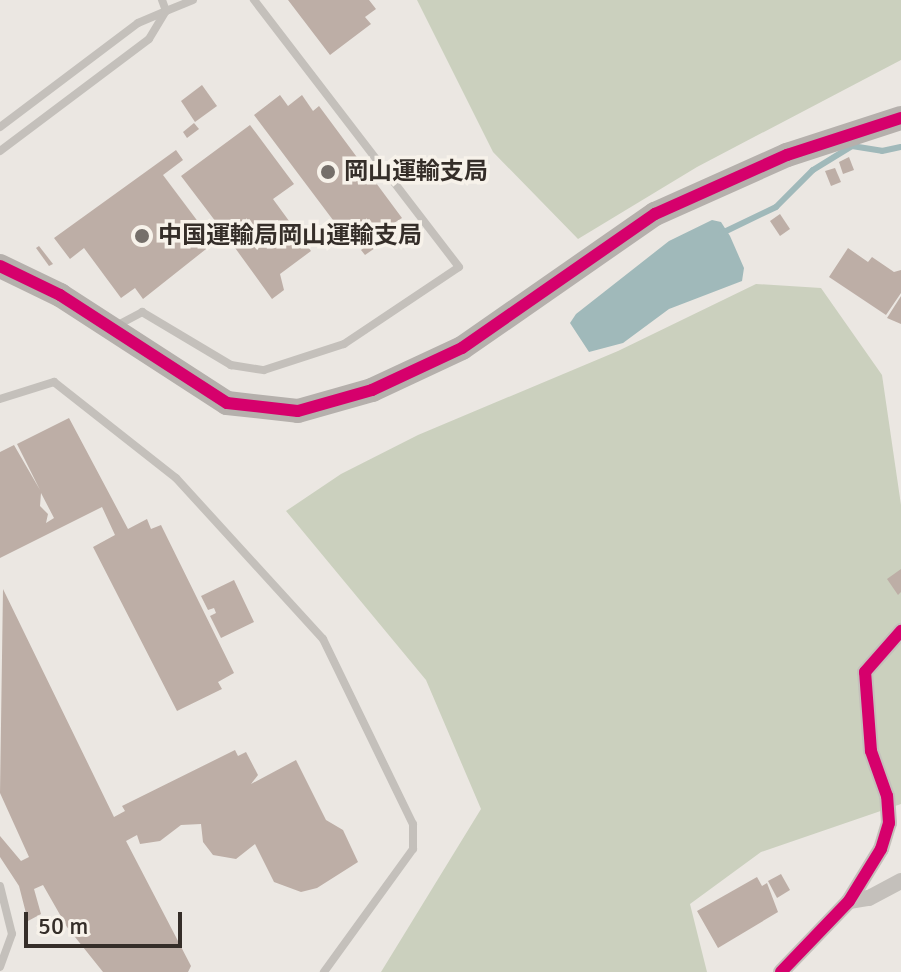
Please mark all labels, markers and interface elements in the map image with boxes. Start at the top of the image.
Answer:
place label: 岡山運輸支局 [344,158,488,186]
marker: 岡山運輸支局 [319,163,337,181]
place label: 中国運輸局岡山運輸支局 [158,222,422,250]
marker: 中国運輸局岡山運輸支局 [133,227,151,245]
scale bar [28,896,186,946]
text: 50 m [38,911,88,941]

